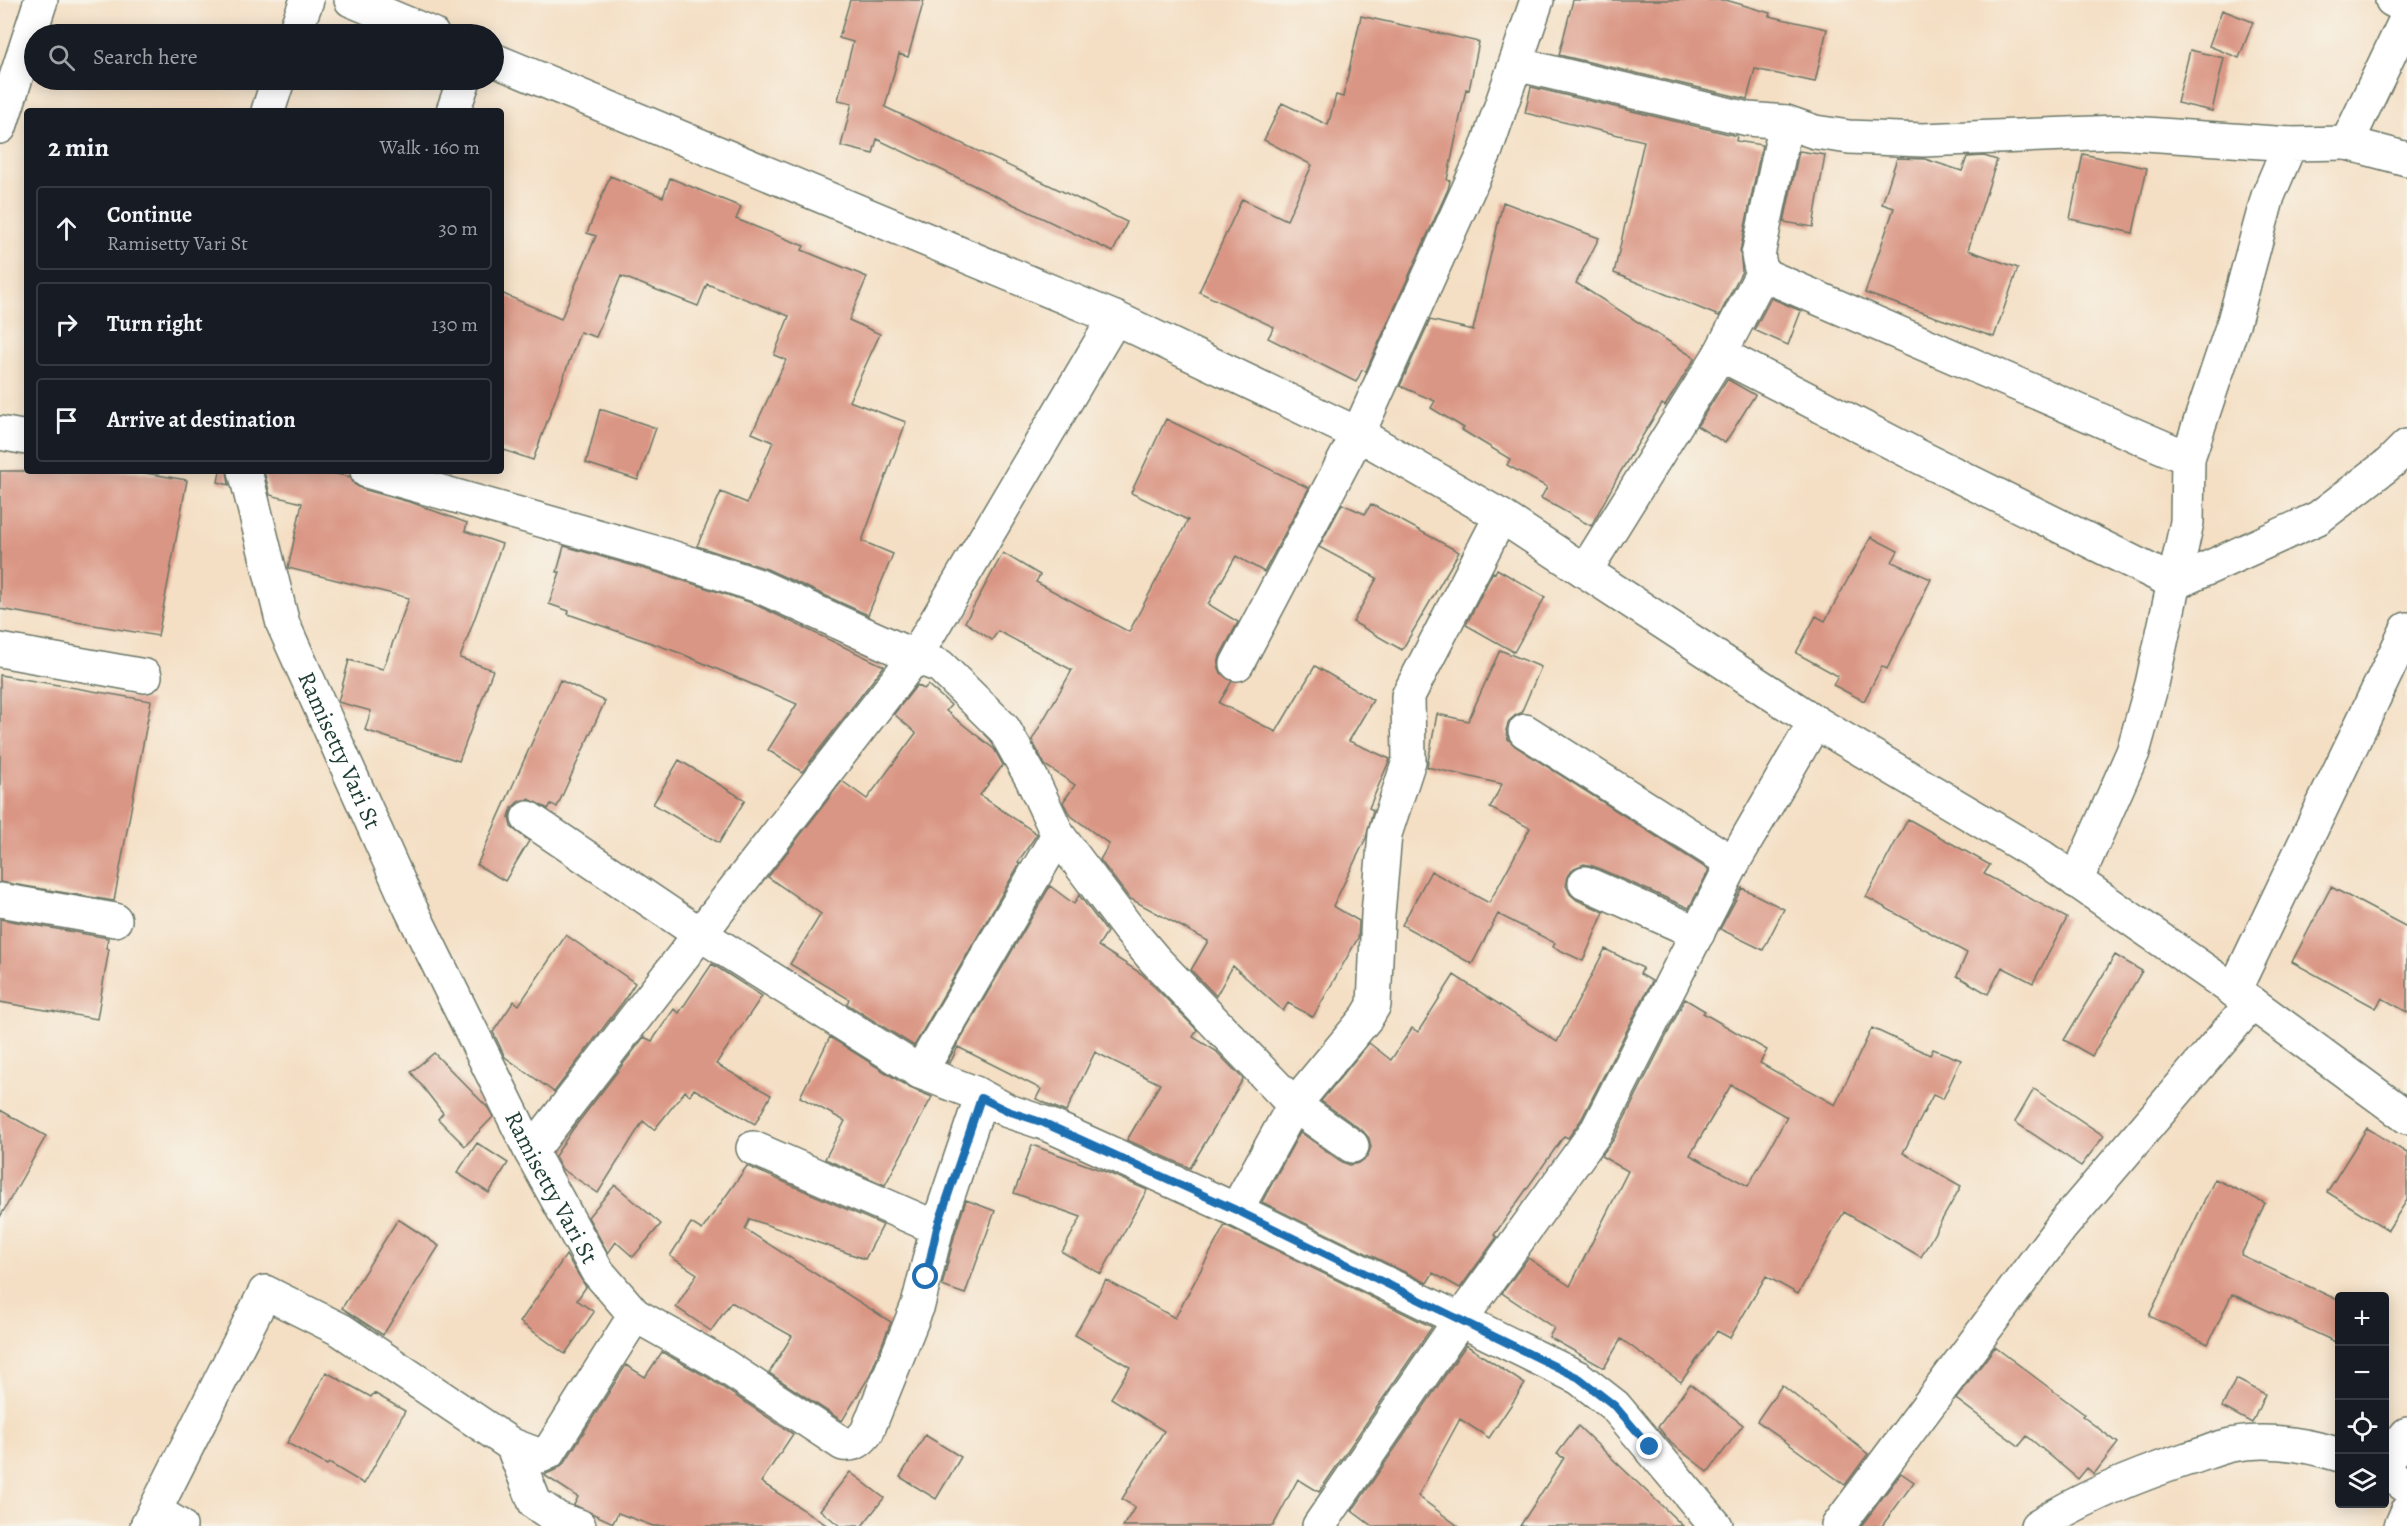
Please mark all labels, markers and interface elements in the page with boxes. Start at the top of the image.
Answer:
search box [24,24,504,90]
icon: search [45,41,78,74]
text: Search here [93,42,198,72]
text: 2 min [48,130,109,165]
text: Walk · 160 m [380,134,480,161]
text: Continue [107,200,192,230]
icon: ahead [50,212,83,245]
text: 30 m [438,215,478,242]
text: Ramisetty Vari St [107,230,248,257]
icon: right [50,308,83,341]
text: Turn right [107,309,203,339]
text: 130 m [432,311,478,338]
icon: arrive [50,404,83,437]
text: Arrive at destination [107,405,296,435]
street label: Ramisetty Vari St [290,666,389,834]
street label: Ramisetty Vari St [497,1106,606,1270]
route start [912,1263,938,1289]
map controls [2335,1292,2389,1508]
button: + [2335,1292,2389,1346]
button: − [2335,1346,2389,1400]
button: locate [2335,1400,2389,1454]
route end [1636,1433,1662,1459]
button: layers [2335,1454,2389,1508]

